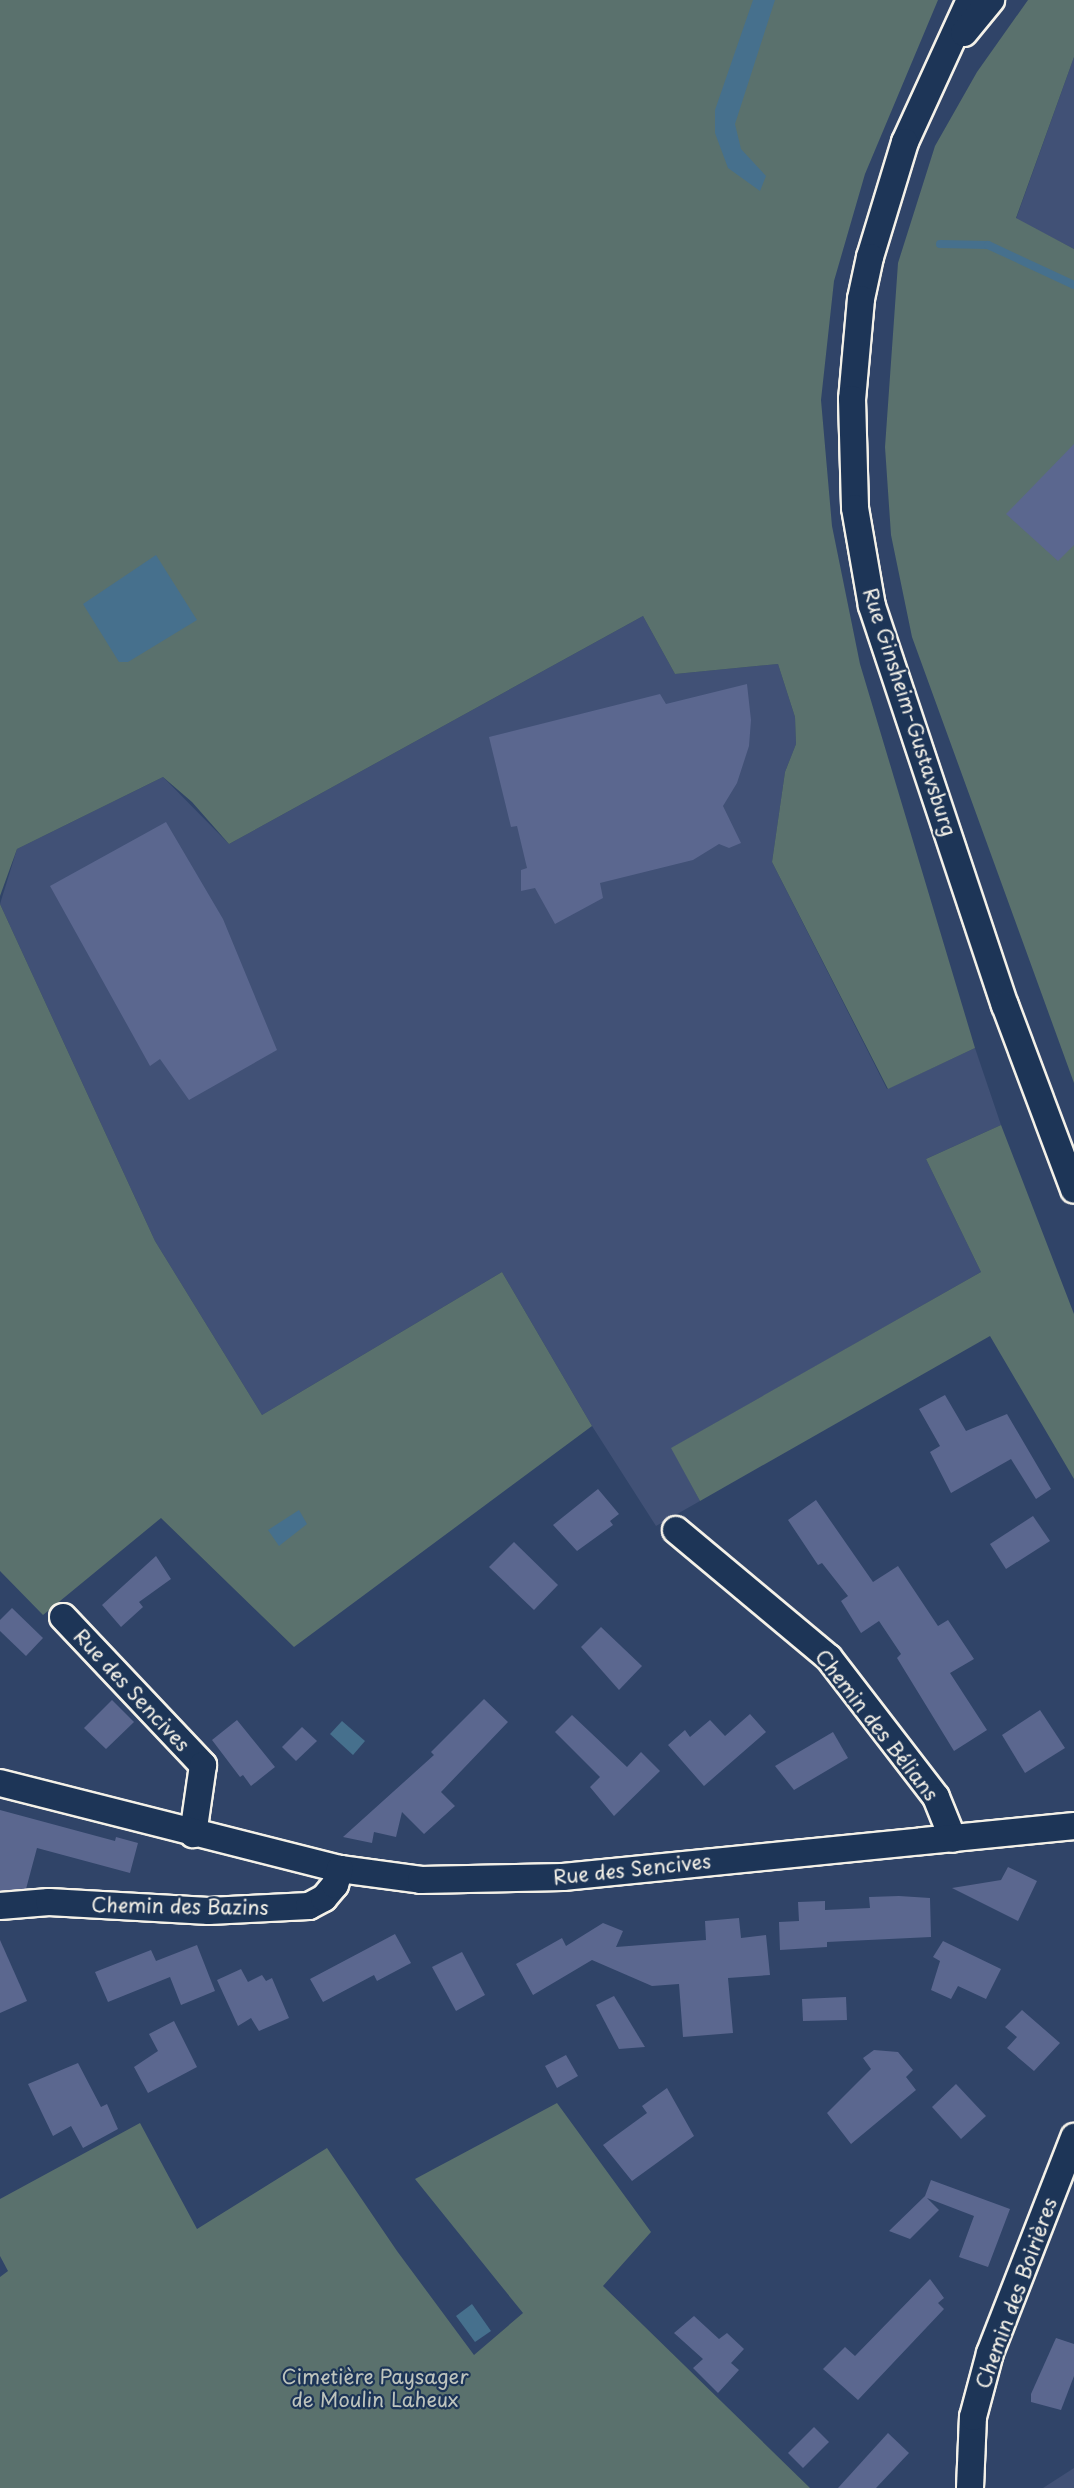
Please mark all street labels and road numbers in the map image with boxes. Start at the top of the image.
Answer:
street label: Rue Ginsheim-Gustavsburg [858,583,962,841]
street label: Rue des Sencives [67,1622,197,1758]
street label: Chemin des Bélians [810,1644,944,1806]
street label: Rue des Sencives [549,1849,715,1889]
street label: Chemin des Bazins [90,1892,270,1920]
street label: Chemin des Boirières [970,2194,1062,2392]

